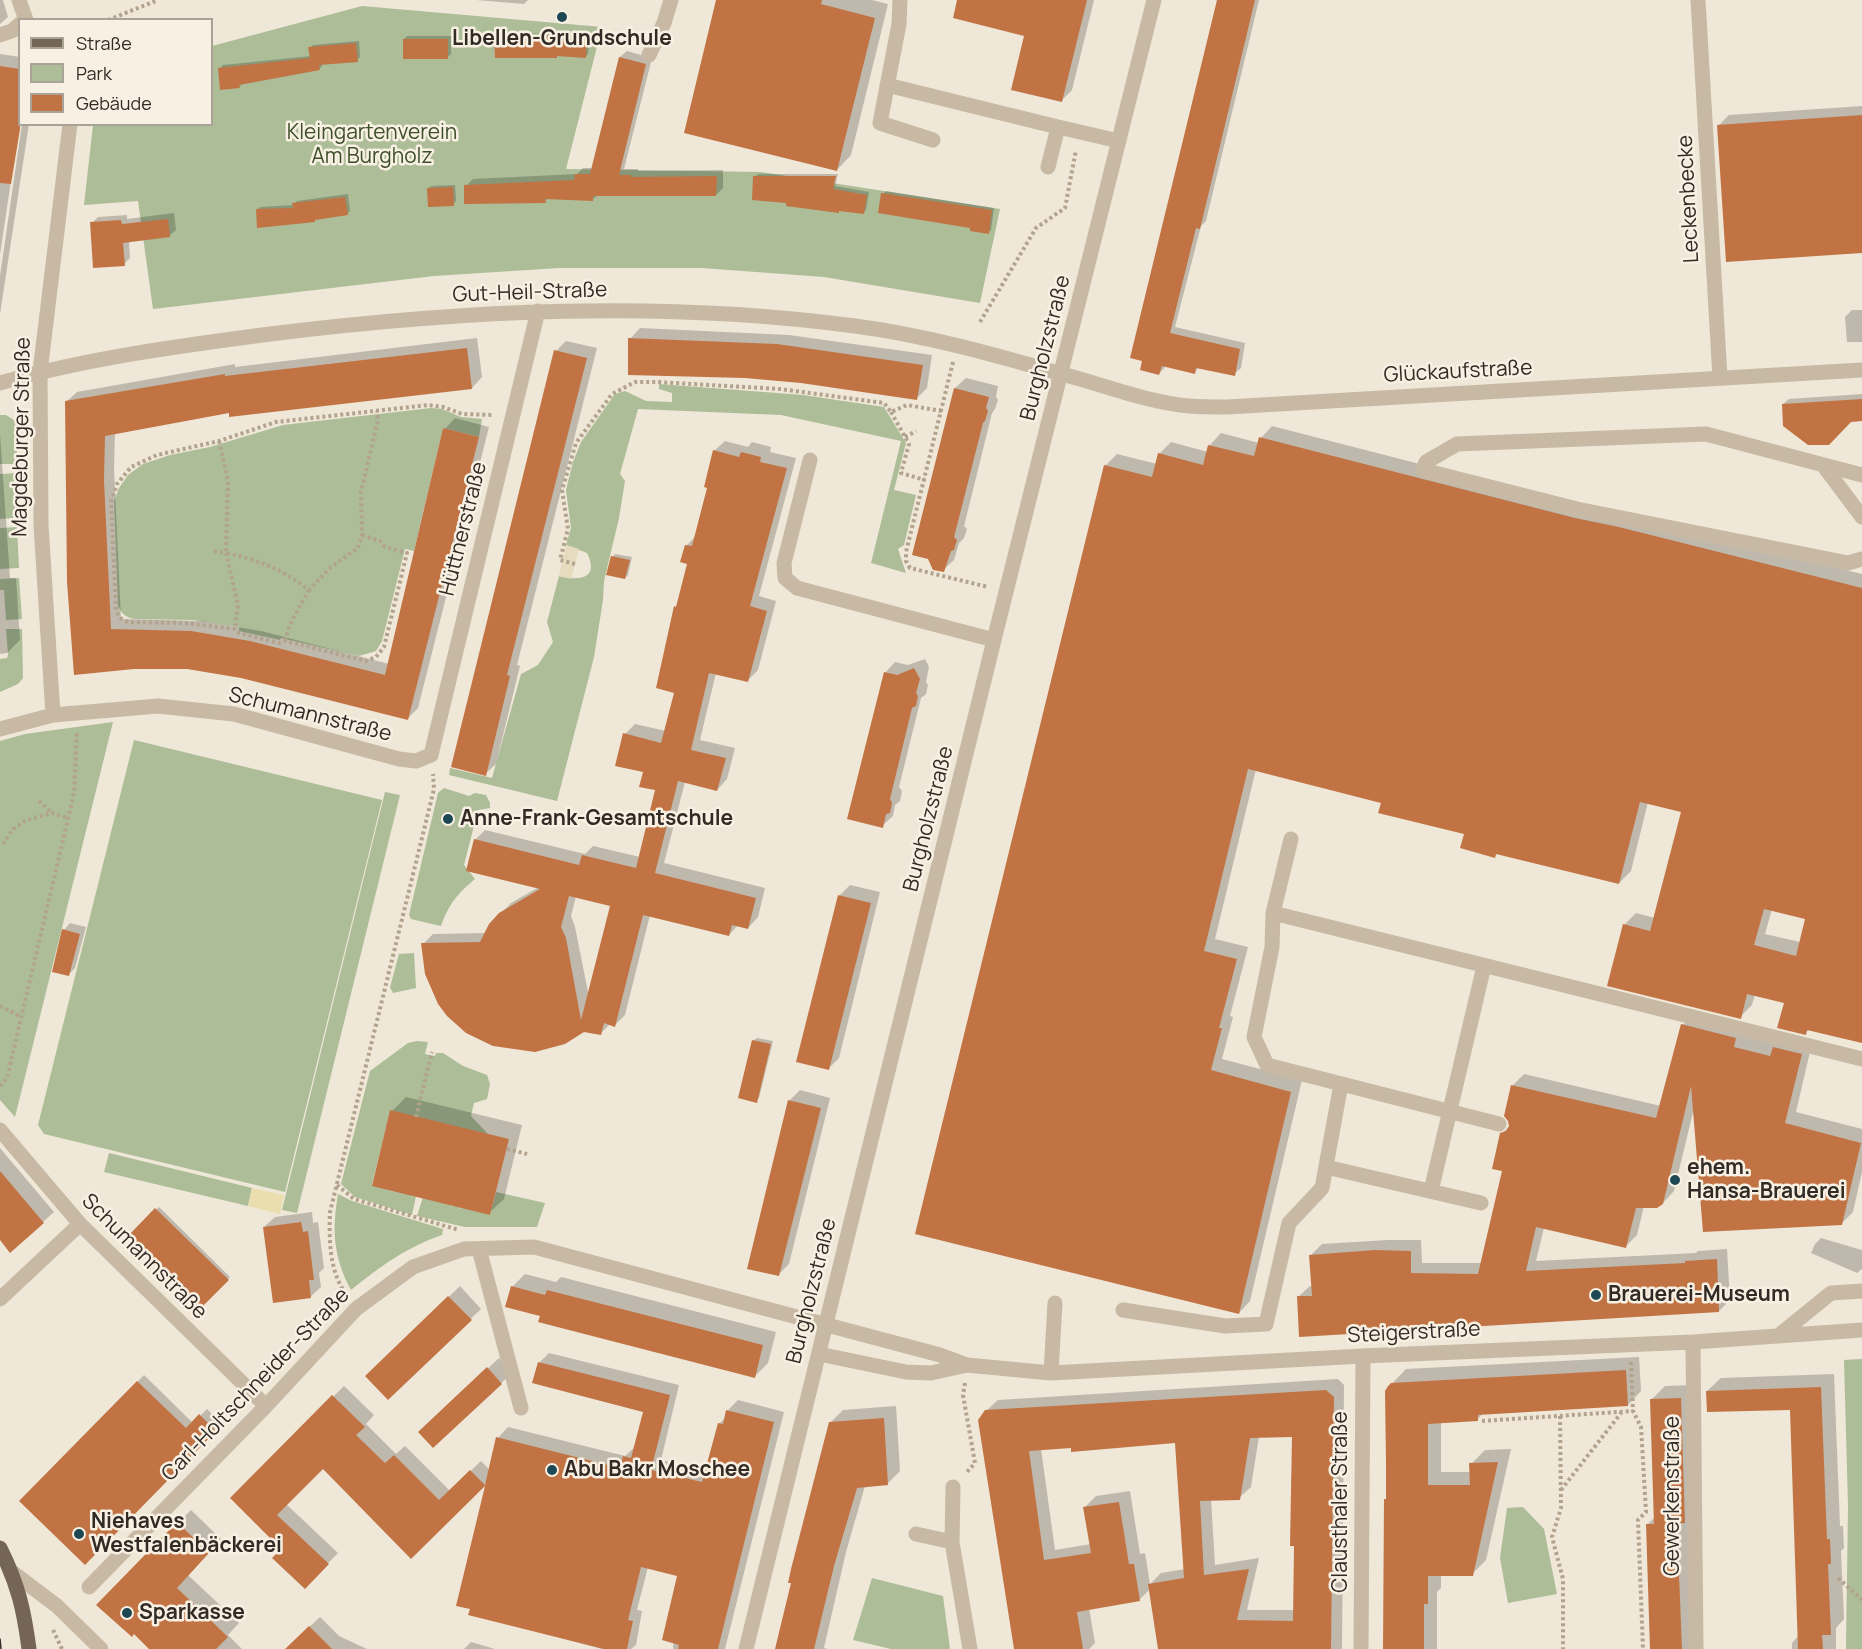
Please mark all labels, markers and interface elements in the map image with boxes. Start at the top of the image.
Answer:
marker: Libellen-Grundschule [555,10,569,24]
legend [18,18,213,126]
place label: Libellen-Grundschule [452,26,672,52]
text: Straße [76,31,132,55]
text: Park [76,61,112,85]
text: Gebäude [76,91,152,115]
park label: Kleingartenverein Am Burgholz [287,120,457,170]
street label: Leckenbecke [1673,134,1705,264]
street label: Burgholzstraße [1016,273,1076,423]
street label: Gut-Heil-Straße [452,278,608,308]
street label: Magdeburger Straße [8,337,36,537]
street label: Glückaufstraße [1383,356,1533,388]
street label: Hüttnerstraße [435,459,493,599]
street label: Schumannstraße [226,683,394,747]
street label: Burgholzstraße [899,744,959,894]
place label: Anne-Frank-Gesamtschule [460,806,733,832]
marker: Anne-Frank-Gesamtschule [441,812,455,826]
place label: ehem. Hansa-Brauerei [1687,1155,1846,1205]
marker: ehem. Hansa-Brauerei [1668,1173,1682,1187]
street label: Schumannstraße [76,1189,212,1325]
street label: Burgholzstraße [782,1216,842,1366]
place label: Brauerei-Museum [1608,1282,1790,1308]
street label: Carl-Holtschneider-Straße [157,1283,355,1487]
marker: Brauerei-Museum [1589,1288,1603,1302]
street label: Steigerstraße [1347,1317,1481,1349]
street label: Clausthaler Straße [1328,1411,1354,1593]
street label: Gewerkenstraße [1660,1416,1686,1576]
place label: Abu Bakr Moschee [564,1457,750,1483]
marker: Abu Bakr Moschee [545,1463,559,1477]
place label: Niehaves Westfalenbäckerei [91,1509,282,1559]
marker: Niehaves Westfalenbäckerei [72,1527,86,1541]
place label: Sparkasse [139,1600,245,1626]
marker: Sparkasse [120,1606,134,1620]

